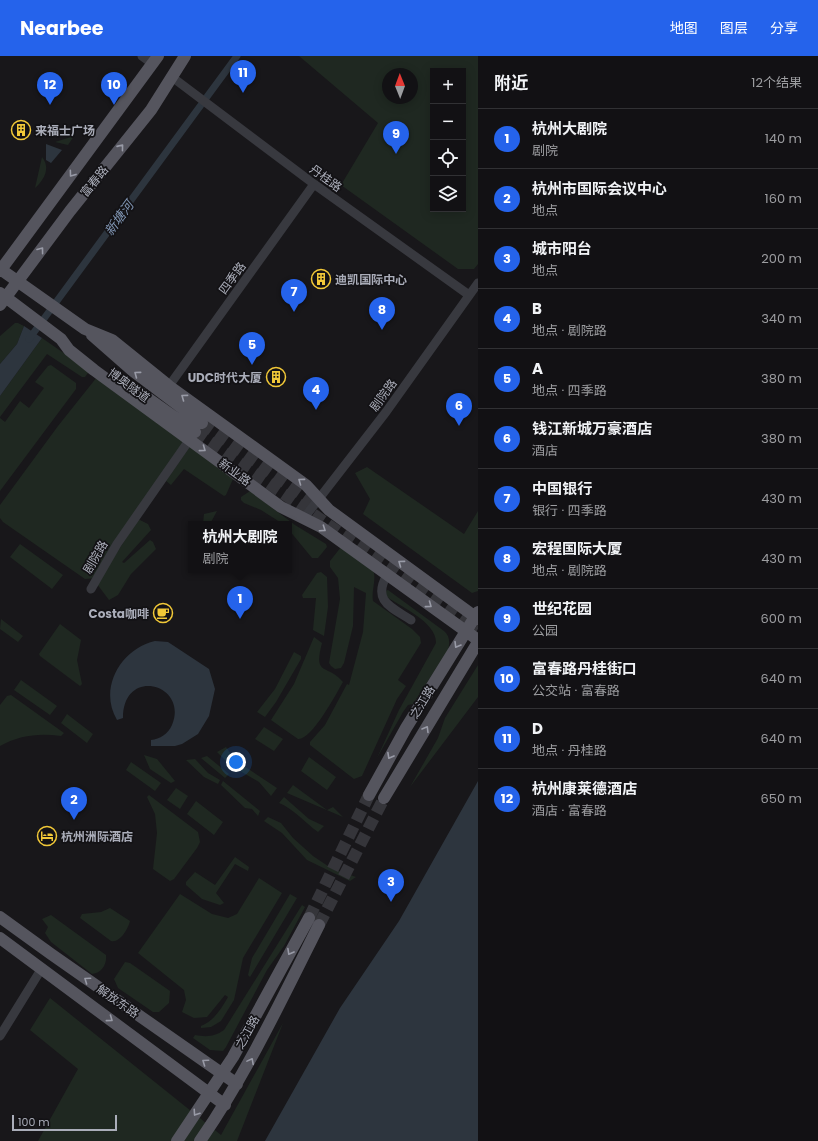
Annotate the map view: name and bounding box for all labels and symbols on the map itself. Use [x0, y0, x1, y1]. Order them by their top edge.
pin: 11 [230, 60, 256, 93]
north arrow [382, 68, 418, 104]
pin: 12 [37, 72, 63, 105]
pin: 10 [101, 72, 127, 105]
building icon: 来福士广场 [10, 119, 32, 141]
pin: 9 [383, 121, 409, 154]
place label: 来福士广场 [35, 122, 95, 139]
one-way arrow [116, 145, 123, 152]
street label: 丹桂路 [306, 161, 346, 195]
street label: 富春路 [76, 162, 112, 200]
one-way arrow [69, 170, 76, 177]
water label: 新塘河 [100, 194, 140, 239]
one-way arrow [36, 247, 44, 254]
street label: 四季路 [215, 258, 249, 298]
building icon: 迪凯国际中心 [310, 268, 332, 290]
place label: 迪凯国际中心 [335, 271, 407, 288]
pin: 7 [281, 279, 307, 312]
pin: 8 [369, 297, 395, 330]
pin: 5 [239, 332, 265, 365]
street label: 博奥隧道 [105, 364, 153, 406]
building icon: UDC时代大厦 [265, 366, 287, 388]
place label: UDC时代大厦 [188, 369, 262, 386]
one-way arrow [135, 372, 142, 379]
street label: 剧院路 [366, 375, 400, 415]
pin: 4 [303, 377, 329, 410]
pin: 6 [446, 393, 472, 426]
one-way arrow [181, 395, 188, 402]
one-way arrow [199, 445, 206, 452]
street label: 新业路 [215, 455, 255, 489]
one-way arrow [298, 479, 305, 486]
one-way arrow [319, 524, 326, 532]
street label: 剧院路 [79, 537, 111, 577]
one-way arrow [399, 560, 406, 567]
pin: 1 [227, 586, 253, 619]
one-way arrow [424, 600, 431, 607]
cafe icon: Costa咖啡 [152, 602, 174, 624]
place label: Costa咖啡 [88, 605, 149, 622]
one-way arrow [454, 641, 462, 648]
street label: 之江路 [405, 682, 439, 722]
one-way arrow [421, 726, 429, 733]
your location [226, 752, 246, 772]
one-way arrow [388, 752, 395, 759]
pin: 2 [61, 787, 87, 820]
hotel icon: 杭州洲际酒店 [36, 825, 58, 847]
place label: 杭州洲际酒店 [61, 828, 133, 845]
pin: 3 [378, 869, 404, 902]
one-way arrow [288, 948, 295, 955]
one-way arrow [84, 977, 91, 985]
street label: 解放东路 [93, 980, 143, 1022]
street label: 之江路 [231, 1012, 263, 1052]
one-way arrow [106, 1014, 113, 1021]
one-way arrow [246, 1057, 253, 1065]
one-way arrow [202, 1059, 209, 1067]
one-way arrow [194, 1108, 201, 1115]
scale bar [12, 1113, 117, 1132]

